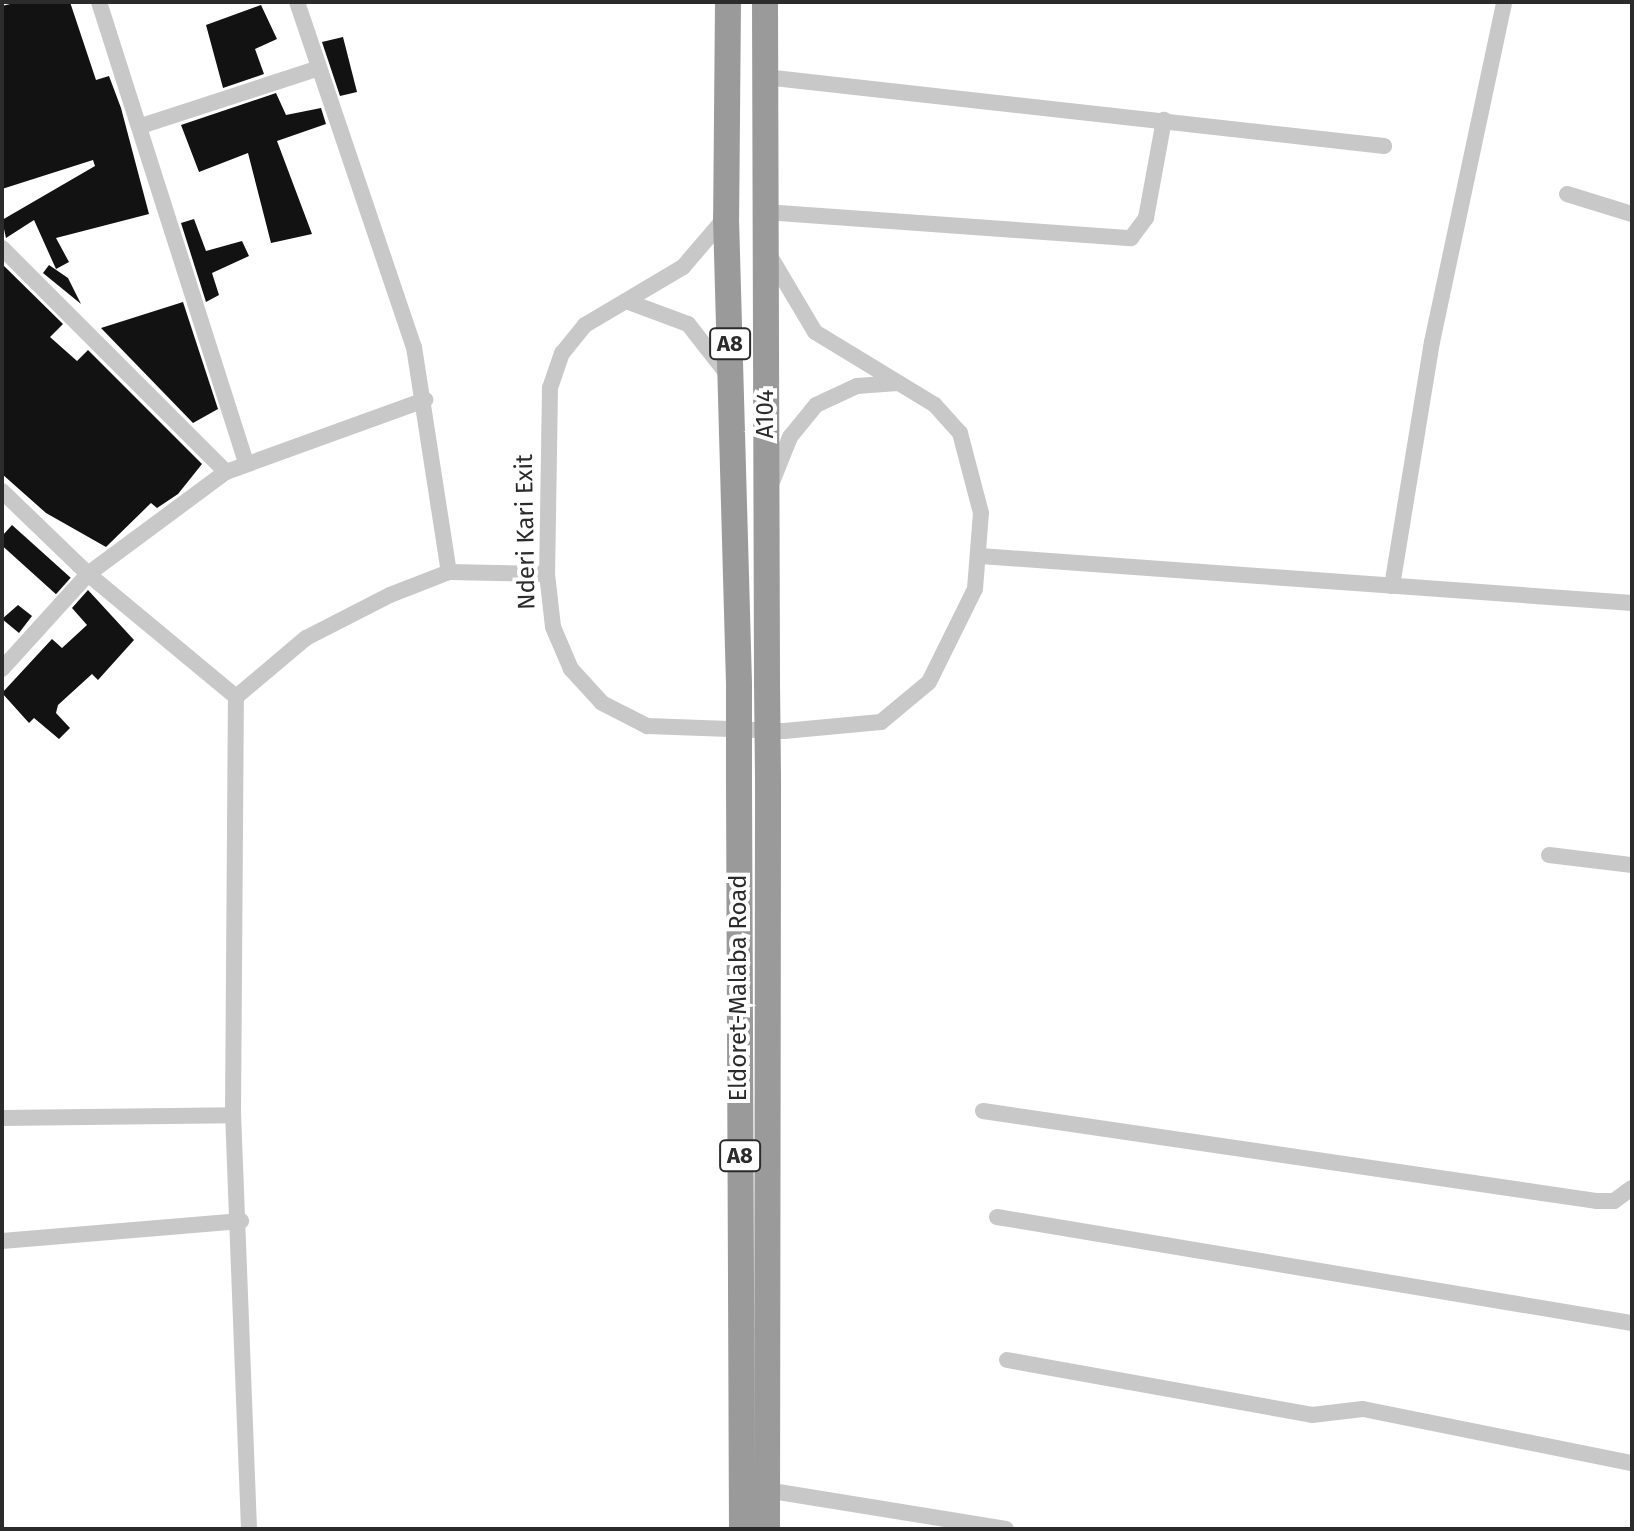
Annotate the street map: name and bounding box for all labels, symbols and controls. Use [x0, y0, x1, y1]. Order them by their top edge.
road number: A8 [708, 326, 752, 362]
street label: A104 [752, 389, 780, 439]
street label: Nderi Kari Exit [510, 454, 542, 610]
street label: Eldoret-Malaba Road [725, 874, 753, 1102]
road number: A8 [718, 1138, 762, 1174]

